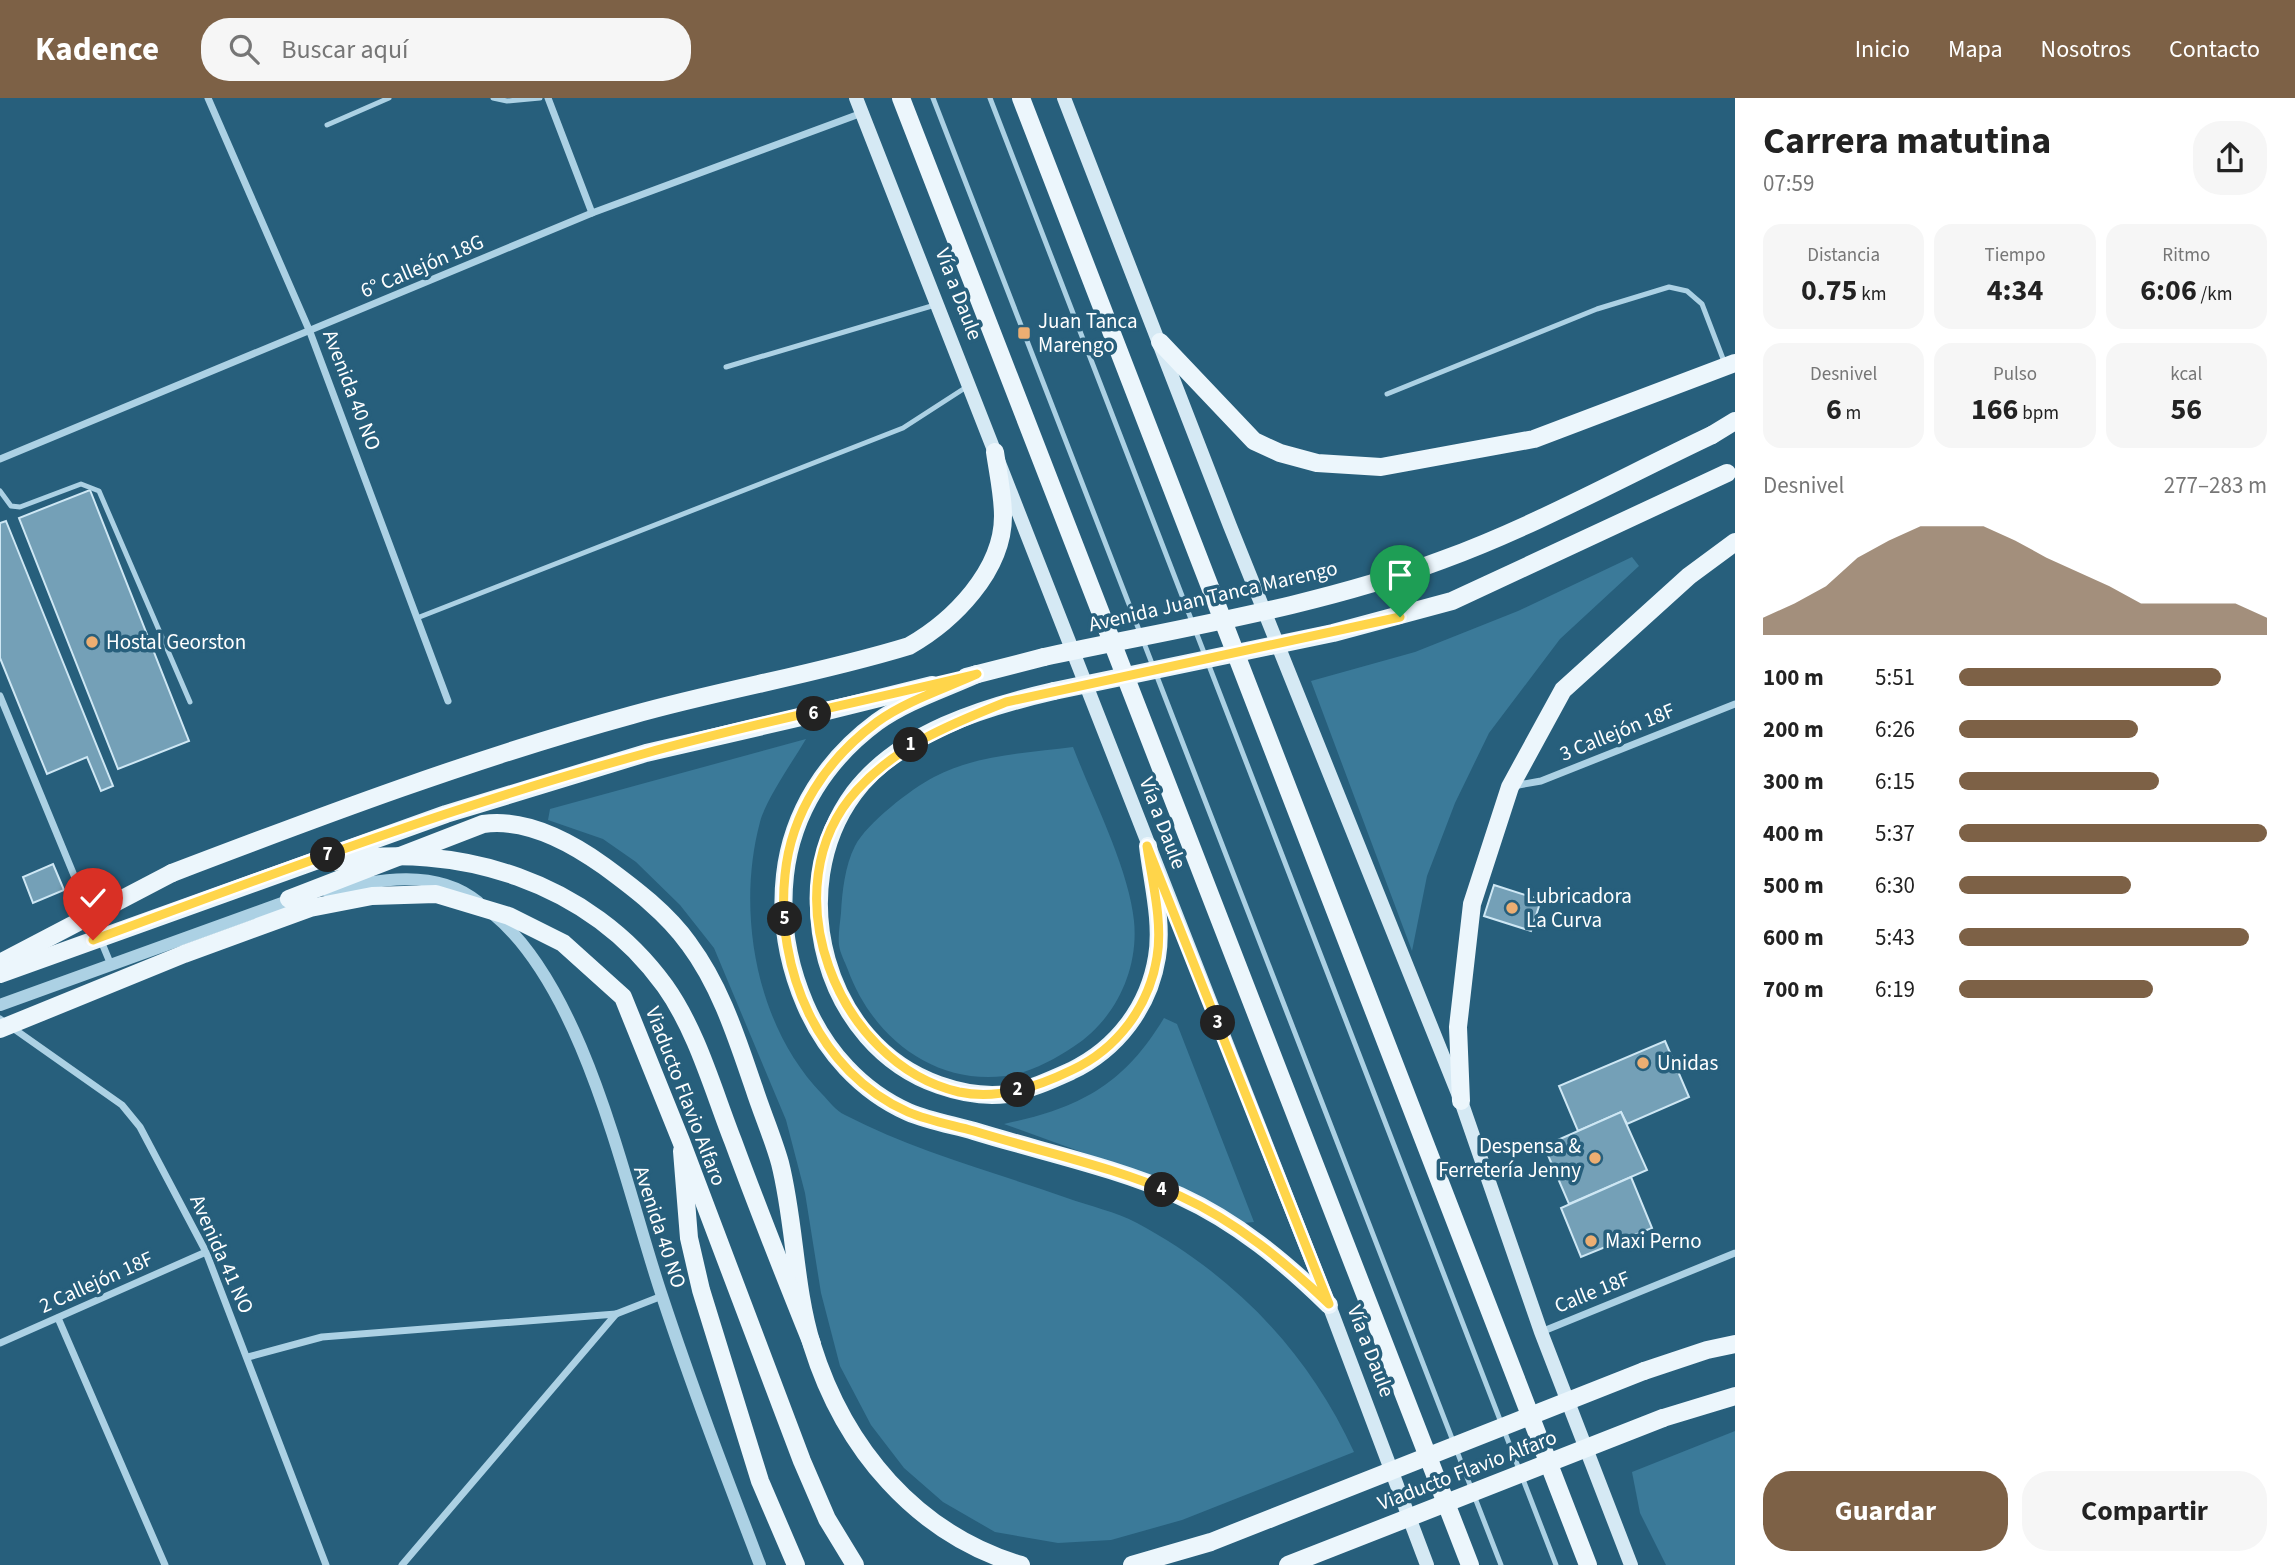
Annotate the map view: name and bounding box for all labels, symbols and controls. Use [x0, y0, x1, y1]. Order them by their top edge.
search box [201, 18, 691, 81]
text: Kadence [35, 26, 159, 73]
icon: search [225, 30, 263, 68]
text: Buscar aquí [281, 31, 409, 68]
text: Inicio [1855, 32, 1910, 67]
text: Mapa [1948, 32, 2003, 67]
text: Nosotros [2041, 32, 2131, 67]
text: Contacto [2169, 32, 2260, 67]
text: Carrera matutina [1763, 114, 2051, 168]
button: share [2193, 121, 2267, 195]
text: 07:59 [1763, 167, 1814, 200]
street label: 6° Callejón 18G [356, 227, 488, 305]
text: Distancia [1807, 242, 1880, 269]
text: Tiempo [1985, 242, 2045, 269]
text: Ritmo [2162, 242, 2210, 269]
street label: Vía a Daule [928, 244, 990, 344]
text: 0.75 [1801, 269, 1857, 312]
text: 4:34 [1987, 269, 2043, 312]
text: 6:06 [2140, 269, 2197, 312]
text: km [1857, 281, 1886, 308]
text: /km [2197, 281, 2232, 308]
place label: Juan Tanca Marengo [1038, 306, 1138, 360]
street label: Avenida 40 NO [315, 325, 389, 455]
marker: Juan Tanca Marengo [1016, 325, 1032, 341]
text: Desnivel [1810, 361, 1877, 388]
text: Pulso [1993, 361, 2037, 388]
text: kcal [2170, 361, 2202, 388]
text: 6 [1826, 388, 1842, 431]
text: 166 [1971, 388, 2018, 431]
text: 56 [2170, 388, 2202, 431]
text: m [1842, 400, 1861, 427]
text: bpm [2018, 400, 2059, 427]
text: Desnivel [1763, 469, 1844, 502]
text: 277–283 m [2164, 469, 2267, 502]
pin [1370, 545, 1430, 617]
street label: Avenida Juan Tanca Marengo [1086, 553, 1340, 639]
icon: arrive [1381, 556, 1419, 594]
place label: Hostal Georston [106, 627, 246, 657]
marker: Hostal Georston [84, 634, 100, 650]
text: 100 m [1763, 661, 1824, 694]
text: 5:51 [1875, 661, 1915, 694]
street label: 3 Callejón 18F [1555, 695, 1679, 769]
pin: 6 [796, 696, 832, 732]
text: 6 [808, 700, 819, 727]
text: 200 m [1763, 713, 1824, 746]
text: 6:26 [1875, 713, 1915, 746]
pin: 1 [894, 728, 928, 762]
text: 1 [905, 731, 916, 758]
text: 300 m [1763, 765, 1824, 798]
text: 6:15 [1875, 765, 1915, 798]
street label: Vía a Daule [1132, 773, 1194, 873]
text: 400 m [1763, 817, 1824, 850]
text: 5:37 [1875, 817, 1915, 850]
pin: 7 [310, 838, 346, 872]
text: 7 [322, 841, 333, 868]
pin [63, 868, 123, 940]
text: 500 m [1763, 869, 1824, 902]
text: 6:30 [1875, 869, 1915, 902]
icon: check [74, 879, 112, 917]
place label: Lubricadora La Curva [1526, 881, 1632, 935]
marker: Lubricadora La Curva [1504, 900, 1520, 916]
pin: 5 [768, 902, 802, 936]
text: 5 [779, 905, 790, 932]
text: 600 m [1763, 921, 1824, 954]
text: 5:43 [1875, 921, 1915, 954]
text: 700 m [1763, 973, 1824, 1006]
text: 6:19 [1875, 973, 1915, 1006]
street label: Viaducto Flavio Alfaro [638, 1002, 734, 1190]
pin: 3 [1200, 1006, 1236, 1040]
text: 3 [1212, 1009, 1223, 1036]
place label: Unidas [1657, 1048, 1718, 1078]
marker: Unidas [1635, 1055, 1651, 1071]
pin: 2 [1000, 1072, 1036, 1108]
text: 2 [1012, 1076, 1023, 1103]
place label: Despensa & Ferretería Jenny [1438, 1131, 1581, 1185]
marker: Despensa & Ferretería Jenny [1587, 1150, 1603, 1166]
street label: Avenida 40 NO [626, 1162, 694, 1292]
pin: 4 [1144, 1172, 1180, 1208]
text: 4 [1156, 1176, 1167, 1203]
street label: Avenida 41 NO [182, 1190, 262, 1318]
place label: Maxi Perno [1605, 1226, 1702, 1256]
marker: Maxi Perno [1583, 1233, 1599, 1249]
street label: 2 Callejón 18F [34, 1244, 158, 1320]
street label: Calle 18F [1550, 1263, 1634, 1321]
street label: Vía a Daule [1340, 1301, 1402, 1401]
street label: Viaducto Flavio Alfaro [1373, 1422, 1561, 1518]
button: Guardar [1763, 1471, 2008, 1551]
button: Compartir [2022, 1471, 2267, 1551]

